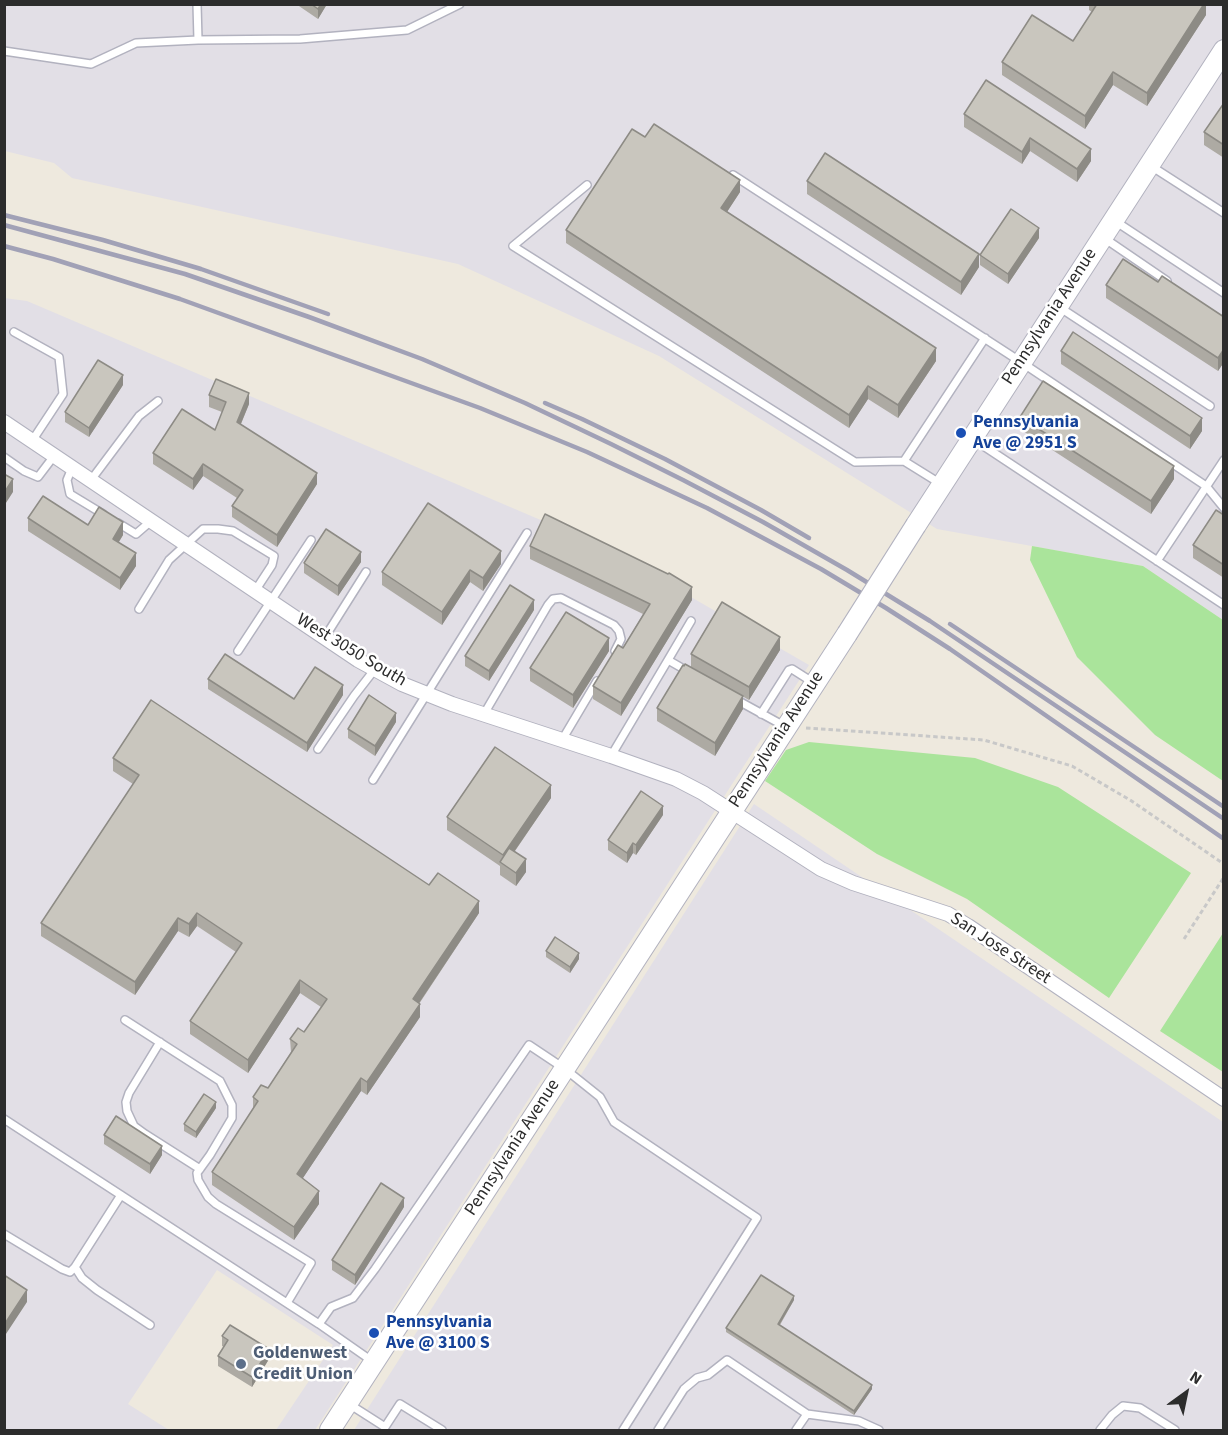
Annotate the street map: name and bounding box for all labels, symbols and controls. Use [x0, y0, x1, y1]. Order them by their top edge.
street label: Pennsylvania Avenue [998, 245, 1102, 389]
place label: Pennsylvania Ave @ 2951 S [973, 412, 1079, 454]
marker: Pennsylvania Ave @ 2951 S [954, 426, 968, 440]
street label: West 3050 South [292, 610, 410, 692]
street label: Pennsylvania Avenue [725, 668, 829, 812]
street label: San Jose Street [946, 908, 1054, 990]
street label: Pennsylvania Avenue [461, 1076, 565, 1220]
place label: Pennsylvania Ave @ 3100 S [386, 1312, 492, 1354]
marker: Pennsylvania Ave @ 3100 S [367, 1326, 381, 1340]
place label: Goldenwest Credit Union [253, 1343, 353, 1386]
marker: Goldenwest Credit Union [234, 1357, 248, 1371]
north arrow [1156, 1363, 1216, 1423]
text: N [1185, 1366, 1206, 1390]

